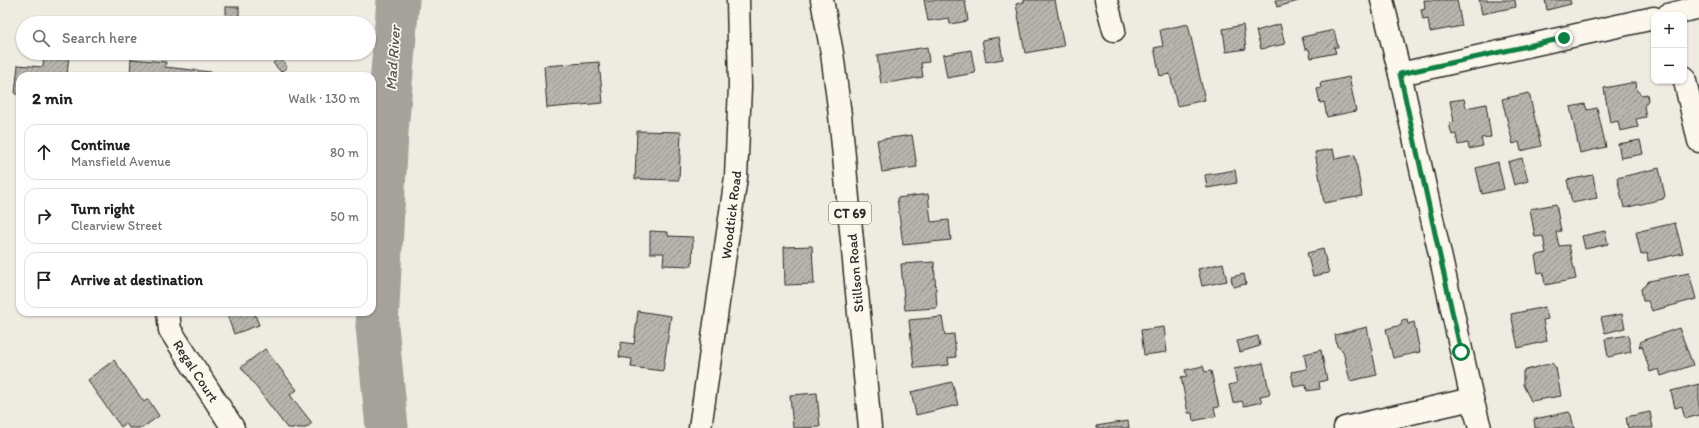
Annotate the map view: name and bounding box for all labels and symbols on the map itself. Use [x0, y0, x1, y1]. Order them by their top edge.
water label: Mad River [382, 23, 404, 91]
route end [1555, 29, 1573, 47]
street label: Woodtick Road [718, 169, 745, 260]
road number: CT 69 [829, 202, 871, 224]
street label: Stillson Road [844, 232, 867, 313]
street label: Regal Court [169, 337, 222, 406]
route start [1452, 343, 1470, 361]

